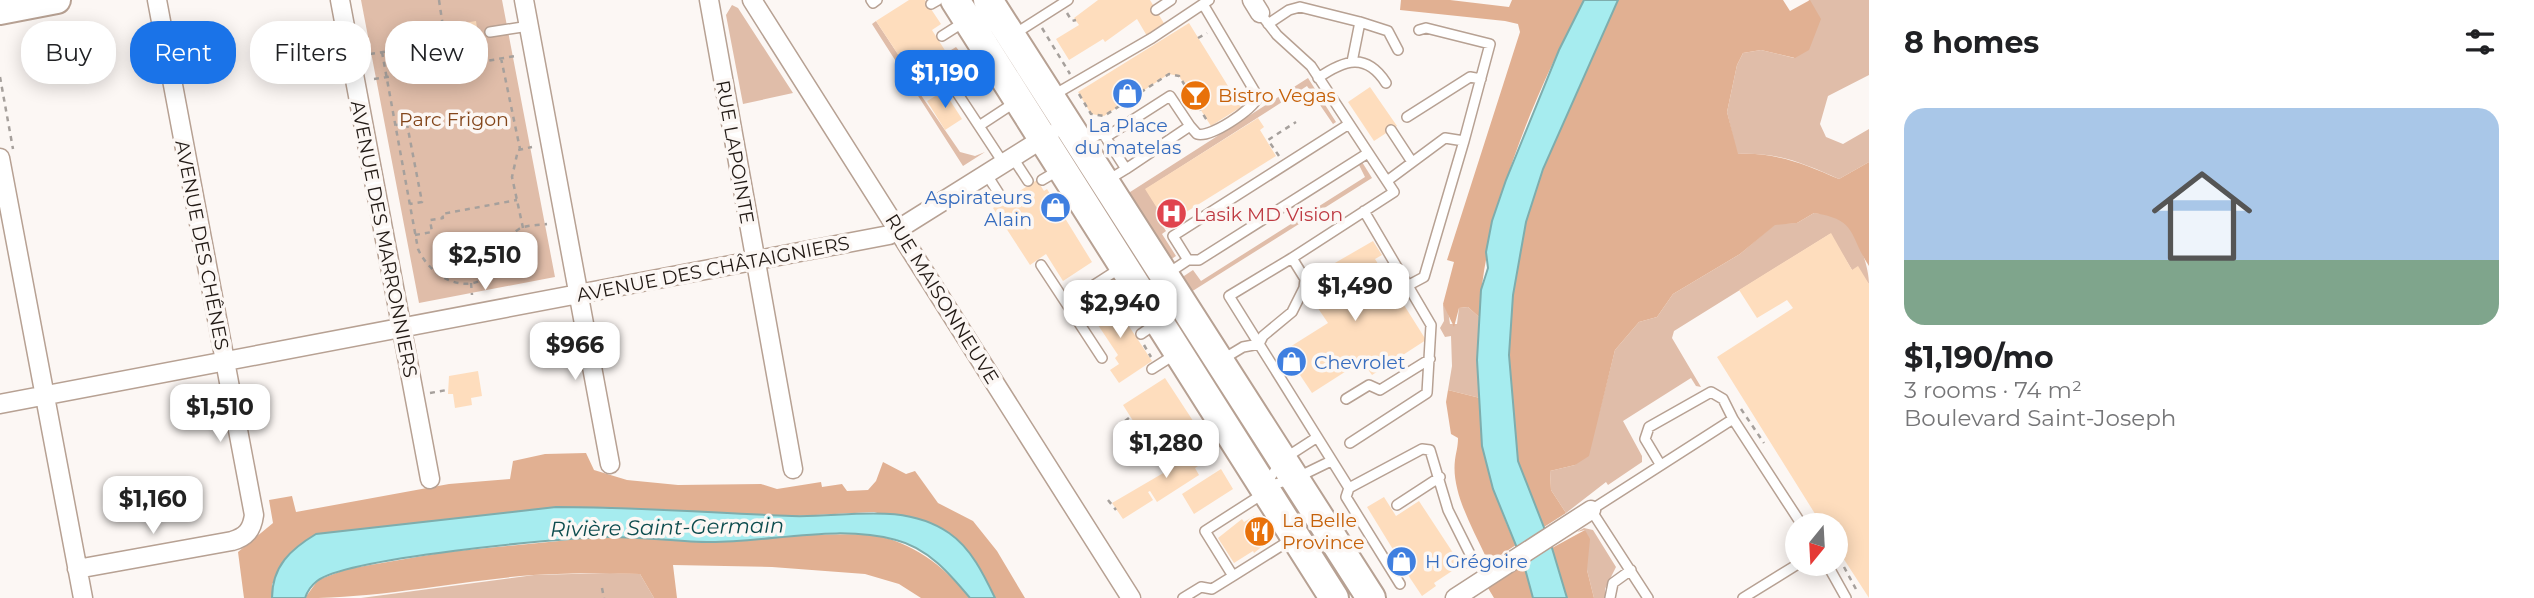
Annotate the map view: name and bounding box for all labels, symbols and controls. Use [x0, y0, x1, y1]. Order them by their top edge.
chip: Buy [21, 21, 116, 84]
chip: Rent [130, 21, 236, 84]
chip: Filters [250, 21, 371, 84]
chip: New [385, 21, 488, 84]
icon: filters [2461, 23, 2499, 61]
text: 8 homes [1904, 24, 2039, 61]
pin: $1,190 [888, 50, 1002, 110]
text: $1,190 [911, 59, 979, 87]
shop icon: La Place du matelas [1111, 77, 1145, 111]
street label: RUE LAPOINTE [711, 78, 759, 226]
bar icon: Bistro Vegas [1178, 78, 1212, 112]
place label: Bistro Vegas [1218, 84, 1336, 107]
street label: AVENUE DES MARRONNIERS [346, 98, 422, 380]
park label: Parc Frigon [399, 108, 509, 131]
place label: La Place du matelas [1075, 114, 1181, 159]
street label: AVENUE DES CHÊNES [170, 138, 234, 352]
icon: home [2139, 153, 2265, 279]
place label: Aspirateurs Alain [925, 186, 1032, 231]
shop icon: Aspirateurs Alain [1038, 191, 1072, 225]
hospital icon: Lasik MD Vision [1154, 197, 1188, 231]
place label: Lasik MD Vision [1194, 203, 1343, 226]
street label: RUE MAISONNEUVE [880, 210, 1004, 388]
street label: AVENUE DES CHÂTAIGNIERS [575, 231, 851, 307]
pin: $2,510 [428, 232, 542, 292]
text: $2,510 [449, 241, 521, 269]
pin: $1,490 [1298, 264, 1412, 323]
text: $1,490 [1317, 272, 1393, 300]
pin: $2,940 [1063, 280, 1177, 340]
text: $2,940 [1080, 289, 1160, 317]
pin: $966 [534, 322, 616, 382]
text: $966 [546, 331, 604, 359]
text: $1,190/mo [1904, 339, 2054, 376]
shop icon: Chevrolet [1274, 345, 1308, 379]
place label: Chevrolet [1314, 351, 1406, 374]
text: 3 rooms · 74 m² [1904, 376, 2082, 404]
pin: $1,510 [163, 384, 277, 444]
text: $1,510 [186, 393, 254, 421]
text: Boulevard Saint-Joseph [1904, 404, 2176, 432]
pin: $1,280 [1109, 420, 1223, 480]
text: $1,280 [1129, 429, 1203, 457]
pin: $1,160 [96, 476, 210, 536]
text: $1,160 [119, 485, 187, 513]
place label: La Belle Province [1282, 509, 1364, 554]
water label: Rivière Saint-Germain [550, 512, 784, 542]
north arrow [1785, 513, 1848, 576]
map controls [1785, 513, 1848, 576]
restaurant icon: La Belle Province [1242, 514, 1276, 548]
shop icon: H Grégoire [1385, 544, 1419, 578]
place label: H Grégoire [1425, 550, 1528, 573]

